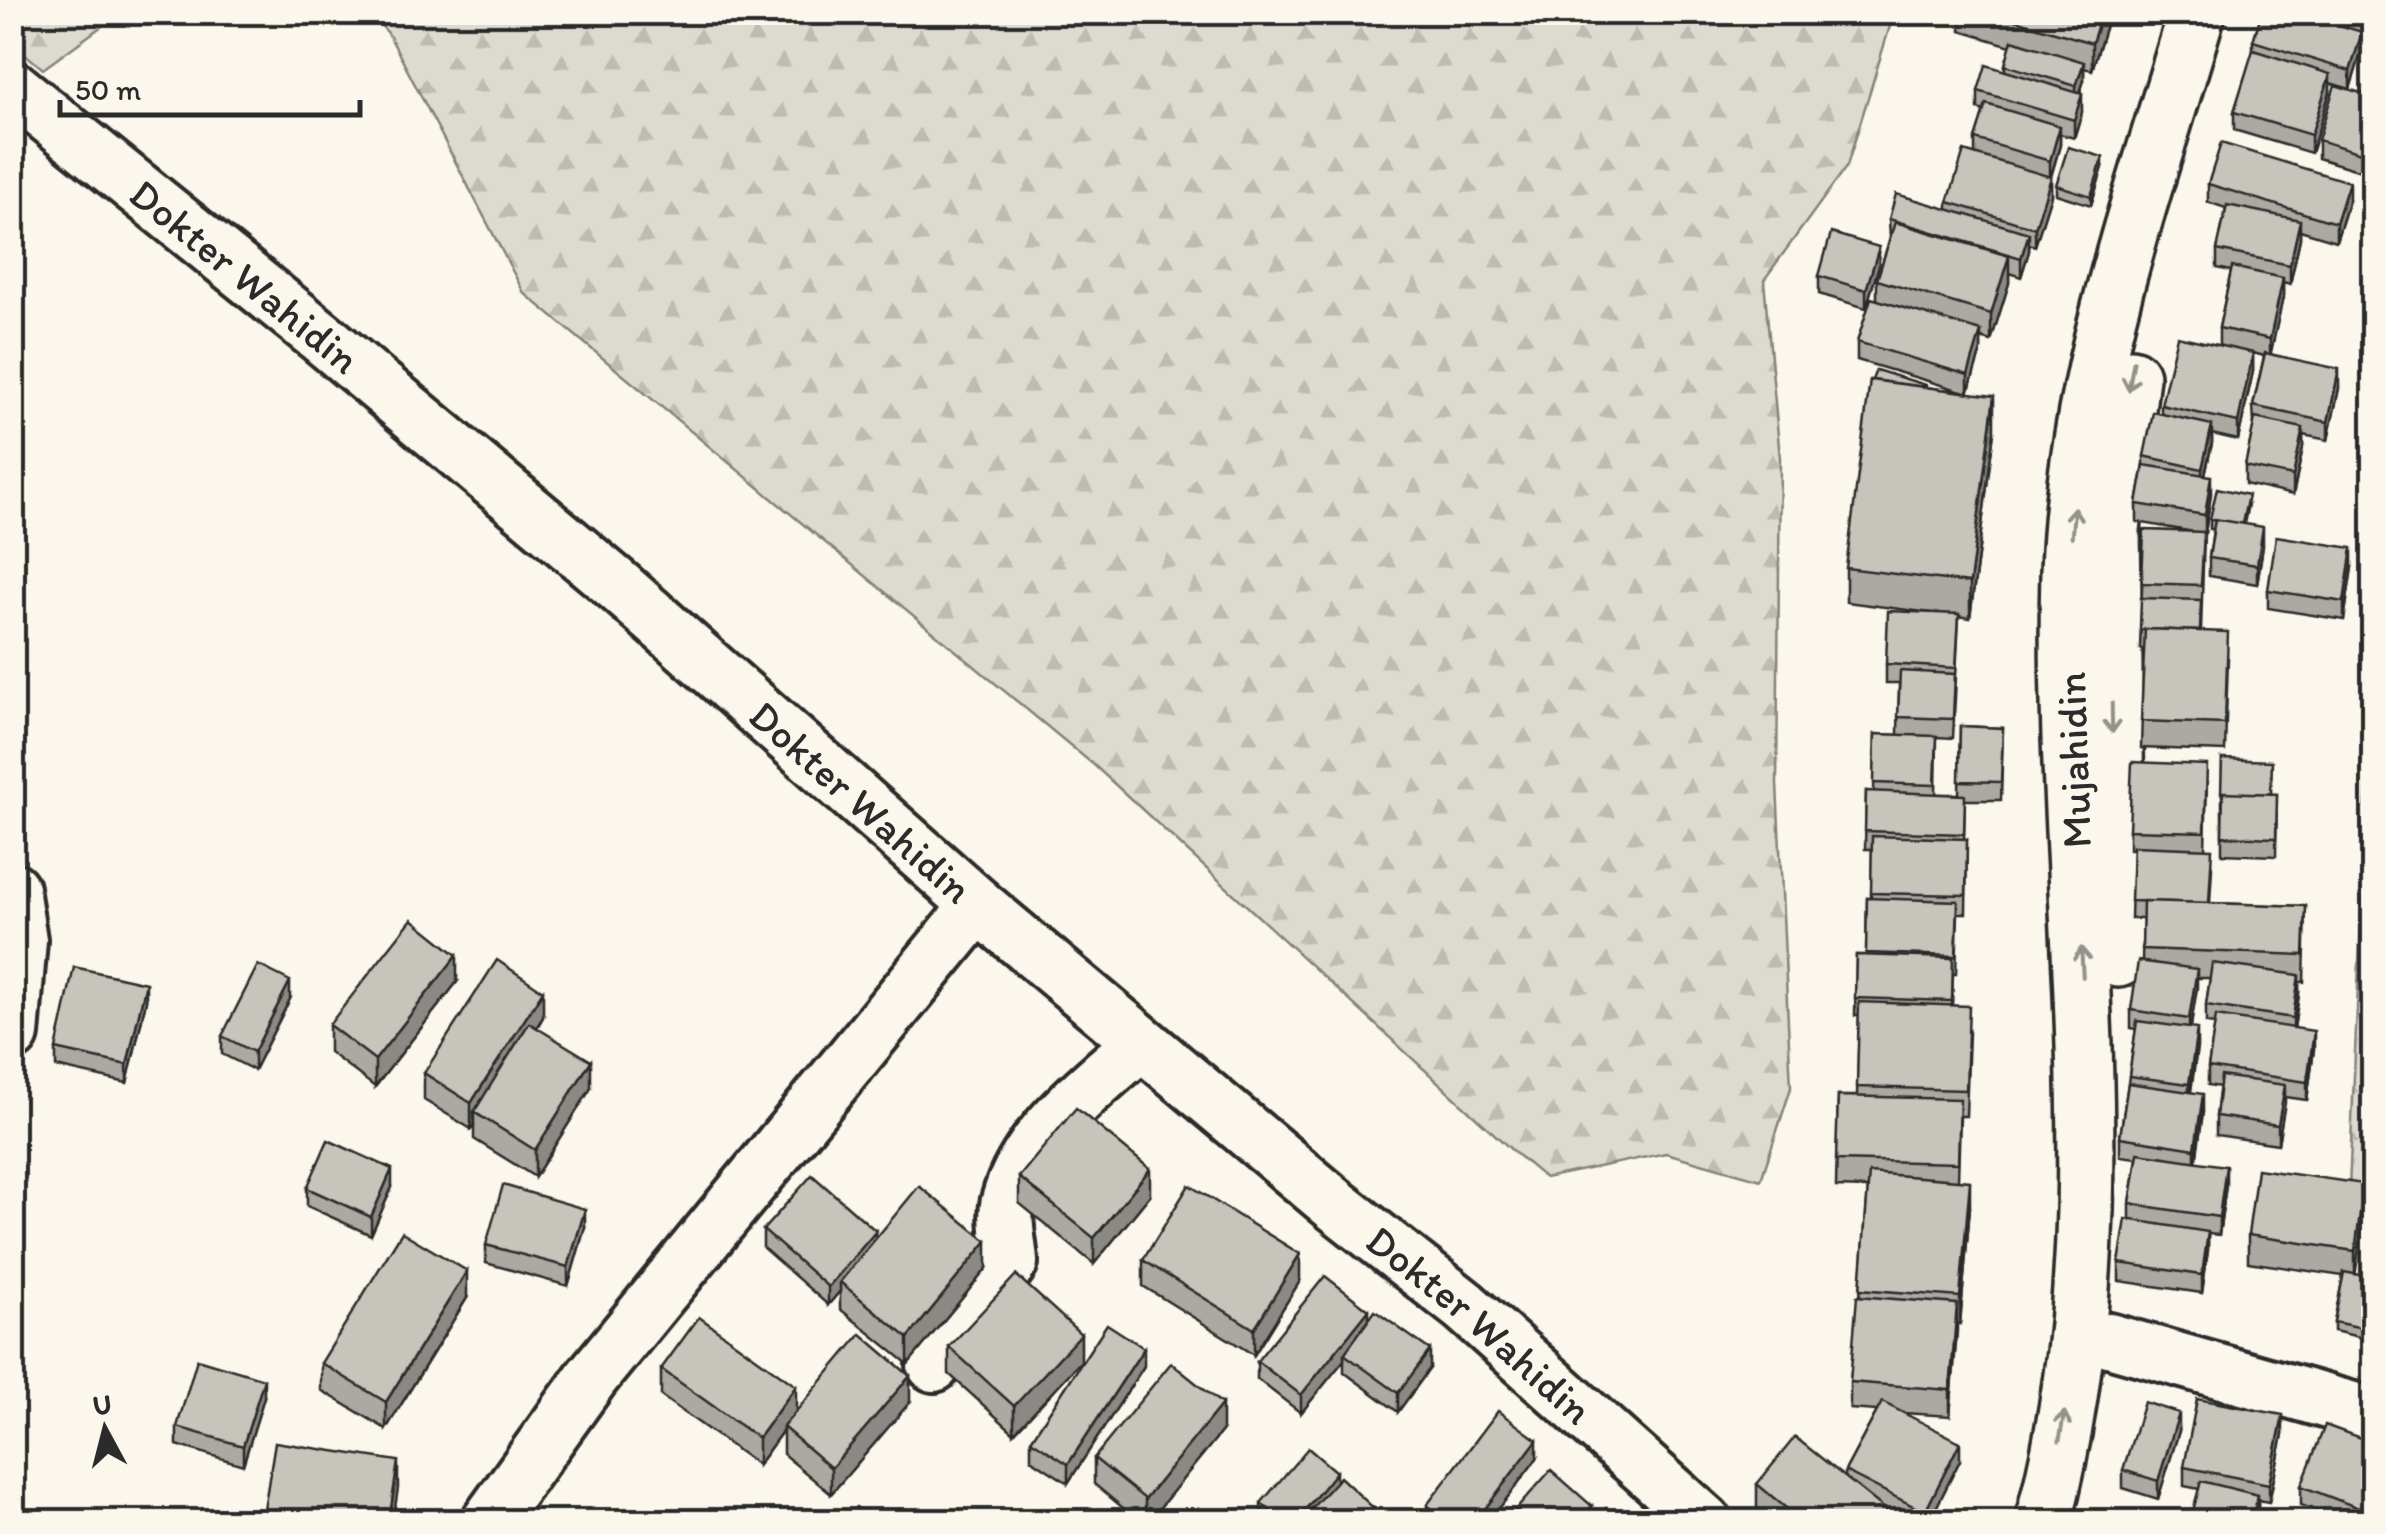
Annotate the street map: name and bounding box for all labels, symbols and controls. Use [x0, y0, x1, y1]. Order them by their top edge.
scale bar [60, 55, 360, 117]
text: 50 m [75, 71, 141, 108]
street label: Dokter Wahidin [120, 168, 370, 384]
one-way arrow [2121, 359, 2140, 392]
one-way arrow [2063, 507, 2082, 539]
street label: Mujahidin [2045, 671, 2102, 849]
street label: Dokter Wahidin [739, 690, 983, 914]
one-way arrow [2103, 702, 2122, 734]
one-way arrow [2072, 947, 2091, 979]
street label: Dokter Wahidin [1356, 1214, 1603, 1435]
north arrow [55, 1379, 155, 1479]
text: U [91, 1386, 113, 1422]
one-way arrow [2053, 1410, 2072, 1443]

